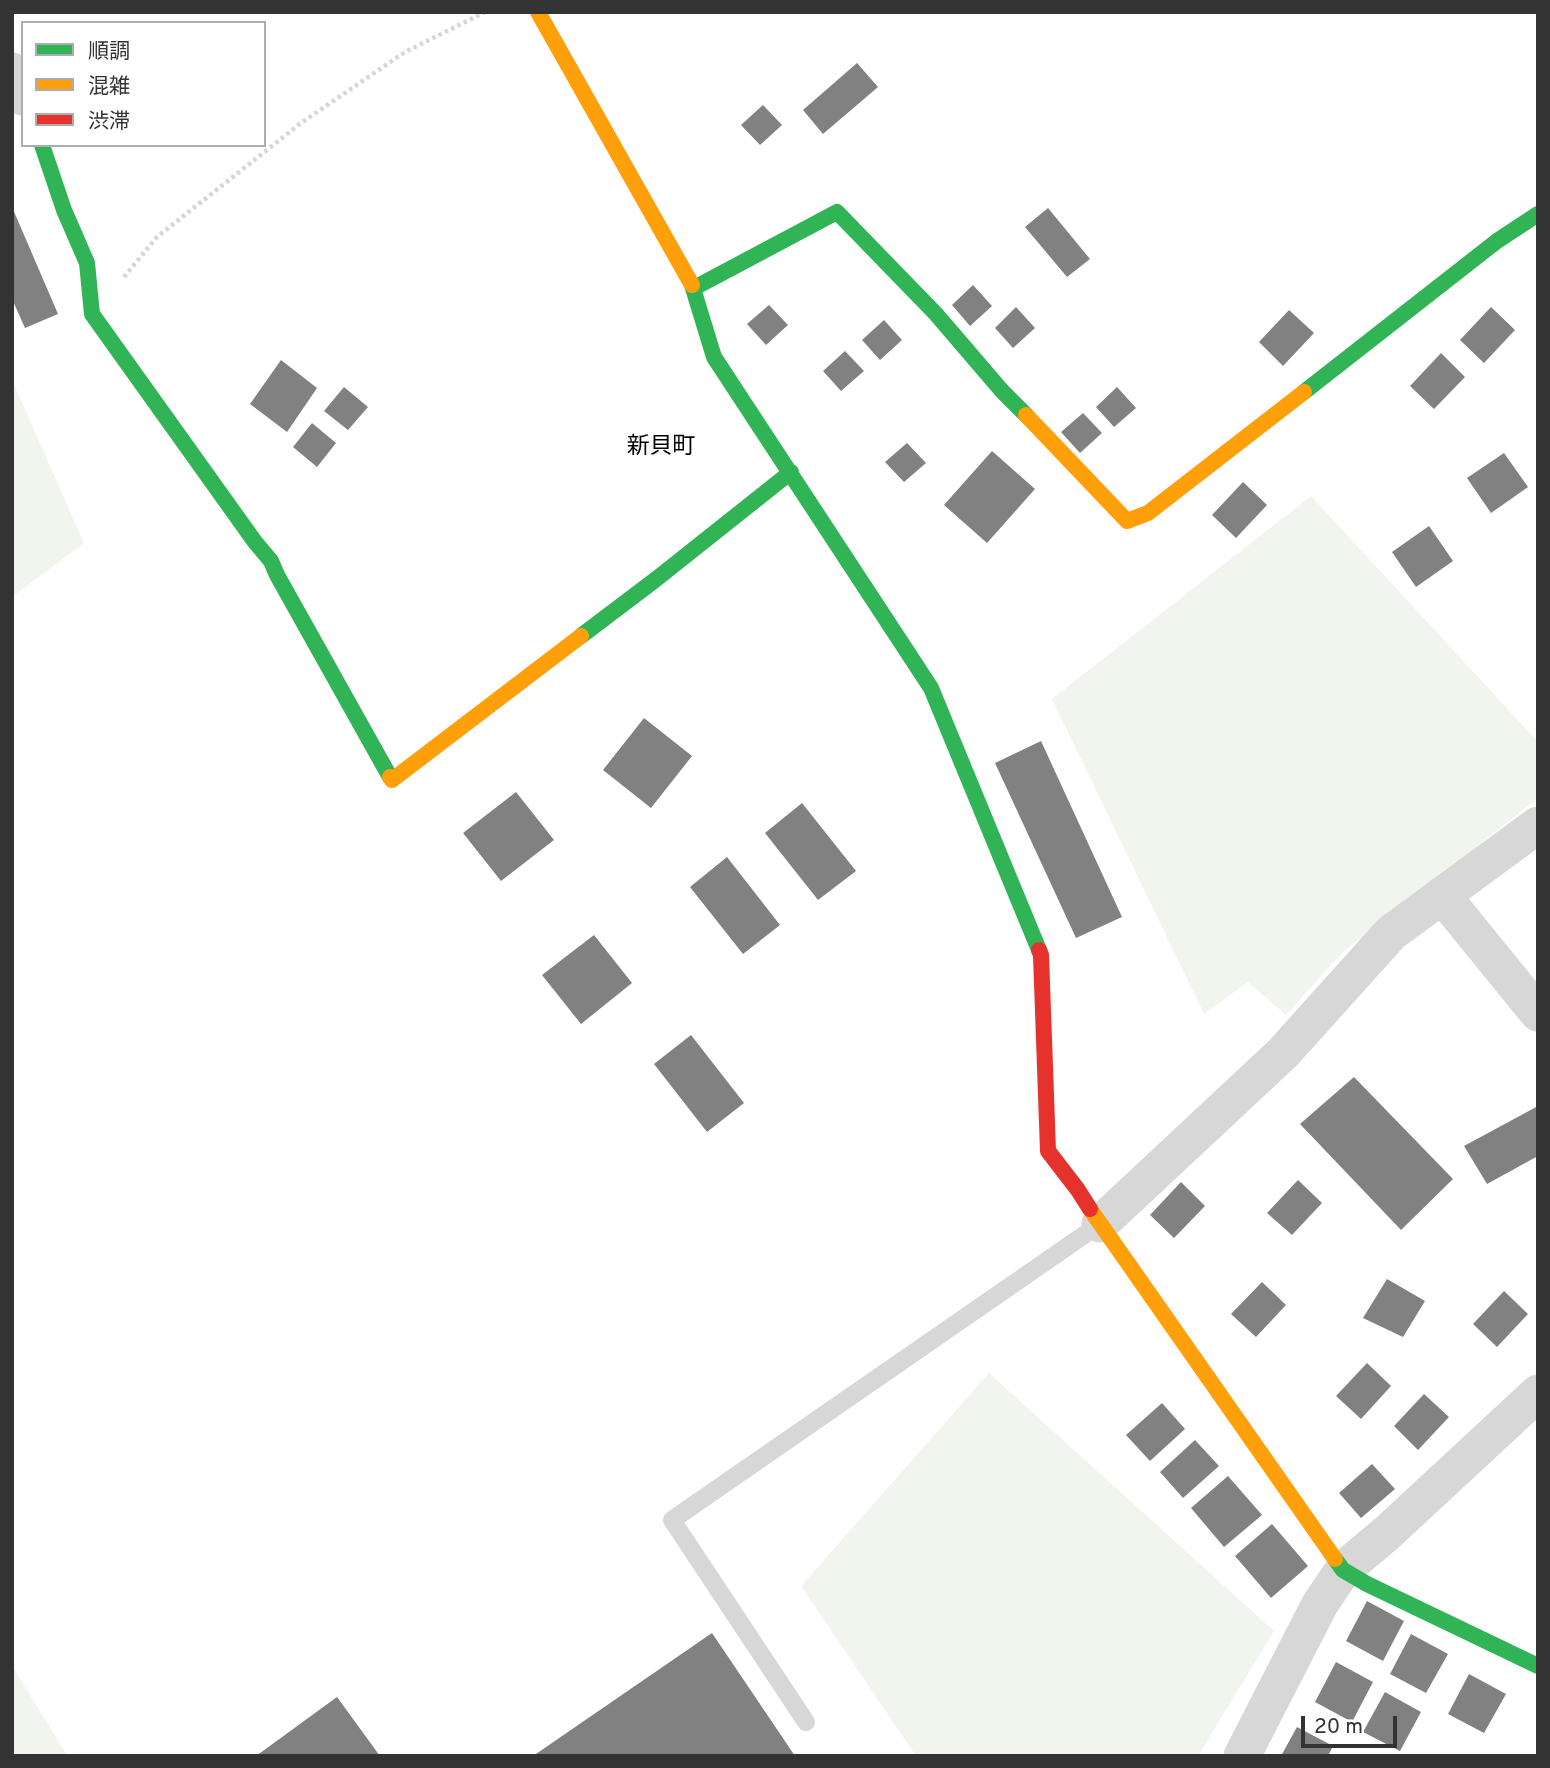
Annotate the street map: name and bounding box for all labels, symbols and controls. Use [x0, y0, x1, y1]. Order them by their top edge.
legend [21, 21, 266, 147]
text: 順調 [88, 39, 130, 66]
text: 混雑 [88, 74, 130, 101]
text: 渋滞 [88, 109, 130, 136]
district label: 新貝町 [627, 434, 695, 462]
scale bar [1305, 1702, 1401, 1746]
text: 20 m [1314, 1714, 1363, 1741]

